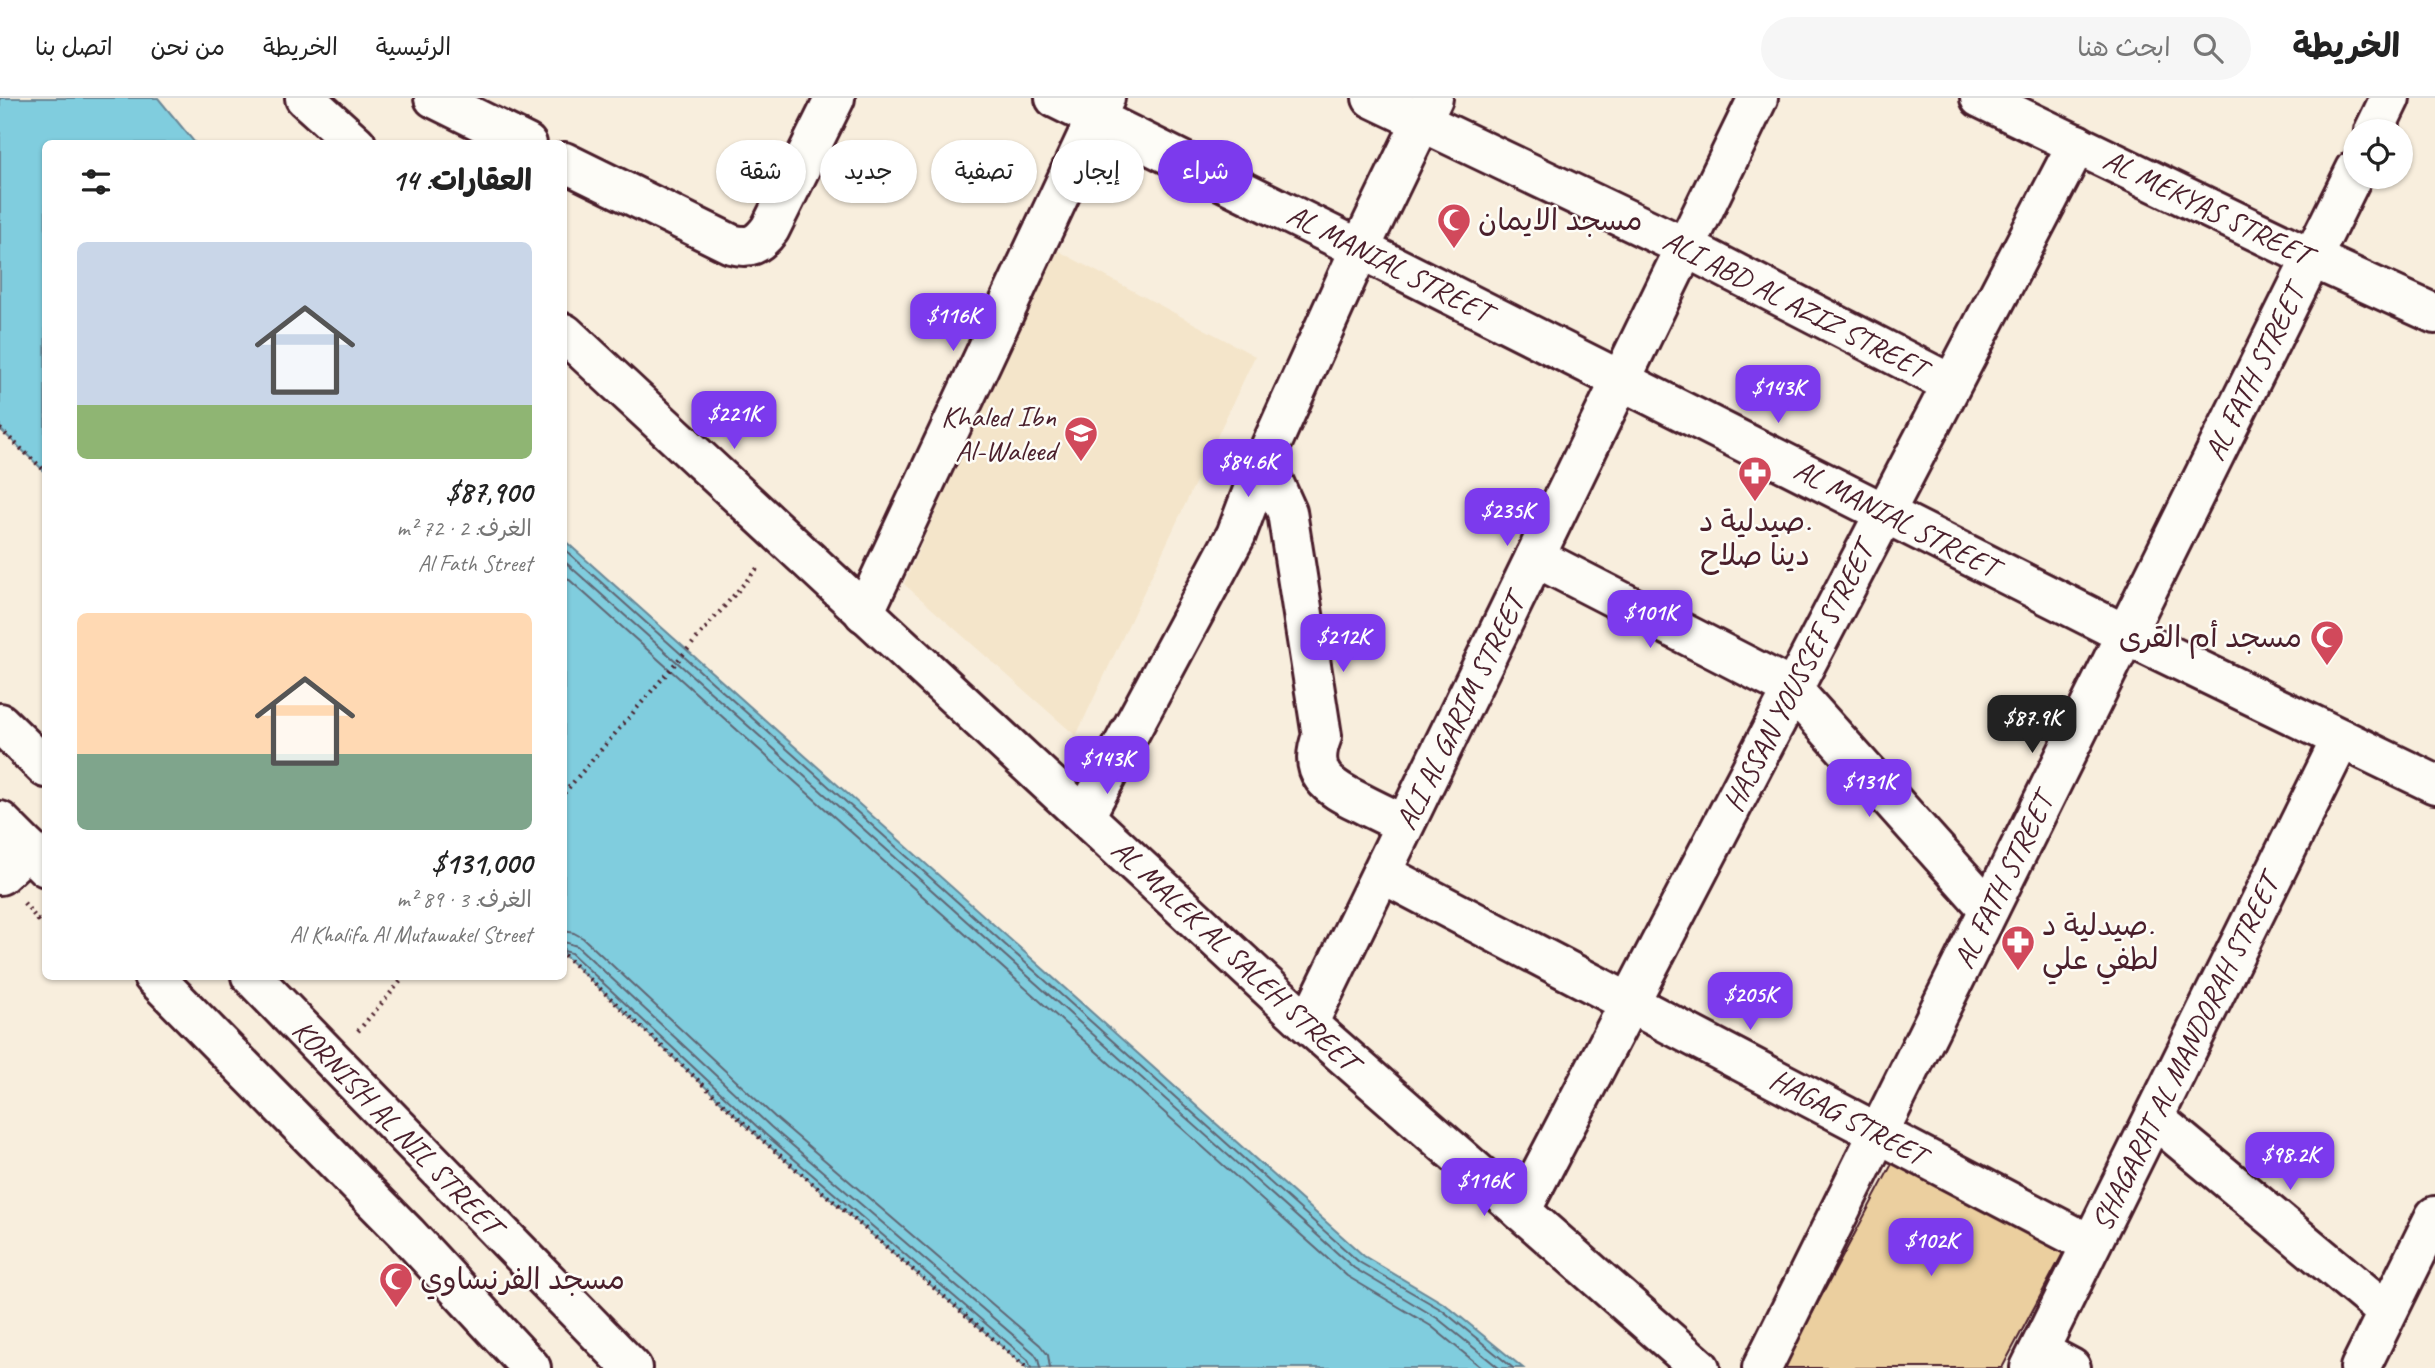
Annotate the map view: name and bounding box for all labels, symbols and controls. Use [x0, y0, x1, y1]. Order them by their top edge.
search box [1761, 17, 2251, 80]
text: الخريطة [2293, 25, 2400, 67]
icon: search [2189, 29, 2227, 67]
text: ابحث هنا [2077, 31, 2171, 64]
text: اتصل بنا [35, 32, 113, 62]
text: من نحن [151, 32, 225, 62]
text: الخريطة [263, 32, 338, 62]
text: الرئيسية [376, 32, 451, 62]
map controls [2343, 119, 2413, 189]
button: locate [2343, 119, 2413, 189]
chip: شقة [716, 140, 806, 203]
chip: جديد [820, 140, 917, 203]
chip: تصفية [931, 140, 1037, 203]
chip: إيجار [1051, 140, 1144, 203]
chip: شراء [1158, 140, 1253, 203]
street label: AL MEKYAS STREET [2097, 140, 2323, 277]
text: العقارات: 14 [391, 161, 532, 199]
icon: filters [77, 163, 115, 201]
street label: AL MANIAL STREET [1281, 195, 1504, 334]
mosque icon: مسجد الايمان [1435, 201, 1473, 250]
place label: مسجد الايمان [1478, 201, 1642, 239]
street label: ALI ABD AL AZIZ STREET [1657, 221, 1939, 390]
street label: AL FATH STREET [2195, 273, 2316, 466]
icon: home [242, 287, 368, 413]
pin: $116K [904, 294, 1002, 353]
text: $116K [926, 301, 980, 330]
pin: $143K [1729, 366, 1827, 425]
text: $143K [1751, 373, 1805, 402]
pin: $221K [685, 392, 783, 451]
place label: Khaled Ibn Al-Waleed [941, 397, 1060, 469]
text: $221K [707, 399, 761, 428]
school or university icon: Khaled Ibn Al-Waleed [1062, 414, 1100, 463]
pin: $84.6K [1191, 440, 1305, 499]
text: $84.6K [1219, 447, 1277, 476]
street label: AL MANIAL STREET [1788, 450, 2011, 589]
pharmacy icon: صيدلية د. دينا صلاح [1736, 454, 1774, 503]
text: $87,900 [446, 473, 532, 511]
pin: $235K [1458, 489, 1556, 548]
text: $235K [1481, 496, 1533, 525]
place label: صيدلية د. دينا صلاح [1699, 502, 1811, 575]
text: الغرف: 2 · 72 m² [397, 514, 532, 543]
street label: HASSAN YOUSSEF STREET [1714, 530, 1885, 818]
text: Al Fath Street [418, 549, 532, 578]
street label: ALI AL GARIM STREET [1387, 582, 1537, 836]
pin: $101K [1601, 590, 1699, 650]
text: $101K [1623, 598, 1677, 627]
pin: $212K [1294, 614, 1392, 674]
place label: مسجد أم القرى [2119, 618, 2302, 659]
mosque icon: مسجد أم القرى [2308, 618, 2346, 667]
text: $212K [1316, 622, 1370, 651]
icon: home [242, 658, 368, 784]
pin: $87.9K [1975, 696, 2089, 755]
text: $87.9K [2003, 703, 2061, 732]
pin: $143K [1058, 736, 1156, 796]
text: $143K [1080, 744, 1134, 773]
pin: $131K [1820, 760, 1918, 819]
text: $131K [1842, 767, 1896, 796]
street label: AL FATH STREET [1944, 781, 2065, 974]
street label: AL MALEK AL SALEH STREET [1104, 831, 1372, 1084]
text: $131,000 [432, 844, 532, 882]
street label: SHAGARAT AL MANDORAH STREET [2082, 863, 2291, 1237]
text: الغرف: 3 · 89 m² [397, 885, 532, 914]
place label: صيدلية د. لطفي علي [2042, 906, 2159, 985]
text: Al Khalifa Al Mutawakel Street [290, 920, 532, 949]
pharmacy icon: صيدلية د. لطفي علي [1999, 923, 2037, 972]
pin: $205K [1701, 972, 1799, 1032]
text: $205K [1724, 980, 1776, 1009]
street label: KORNISH AL NIL STREET [284, 1011, 515, 1248]
street label: HAGAG STREET [1763, 1060, 1938, 1177]
pin: $98.2K [2233, 1132, 2347, 1192]
text: $98.2K [2261, 1140, 2319, 1169]
pin: $116K [1435, 1158, 1533, 1218]
text: $116K [1457, 1166, 1511, 1195]
pin: $102K [1882, 1218, 1980, 1278]
text: $102K [1904, 1226, 1958, 1255]
mosque icon: مسجد الفرنساوي [377, 1260, 415, 1309]
place label: مسجد الفرنساوي [420, 1260, 625, 1300]

